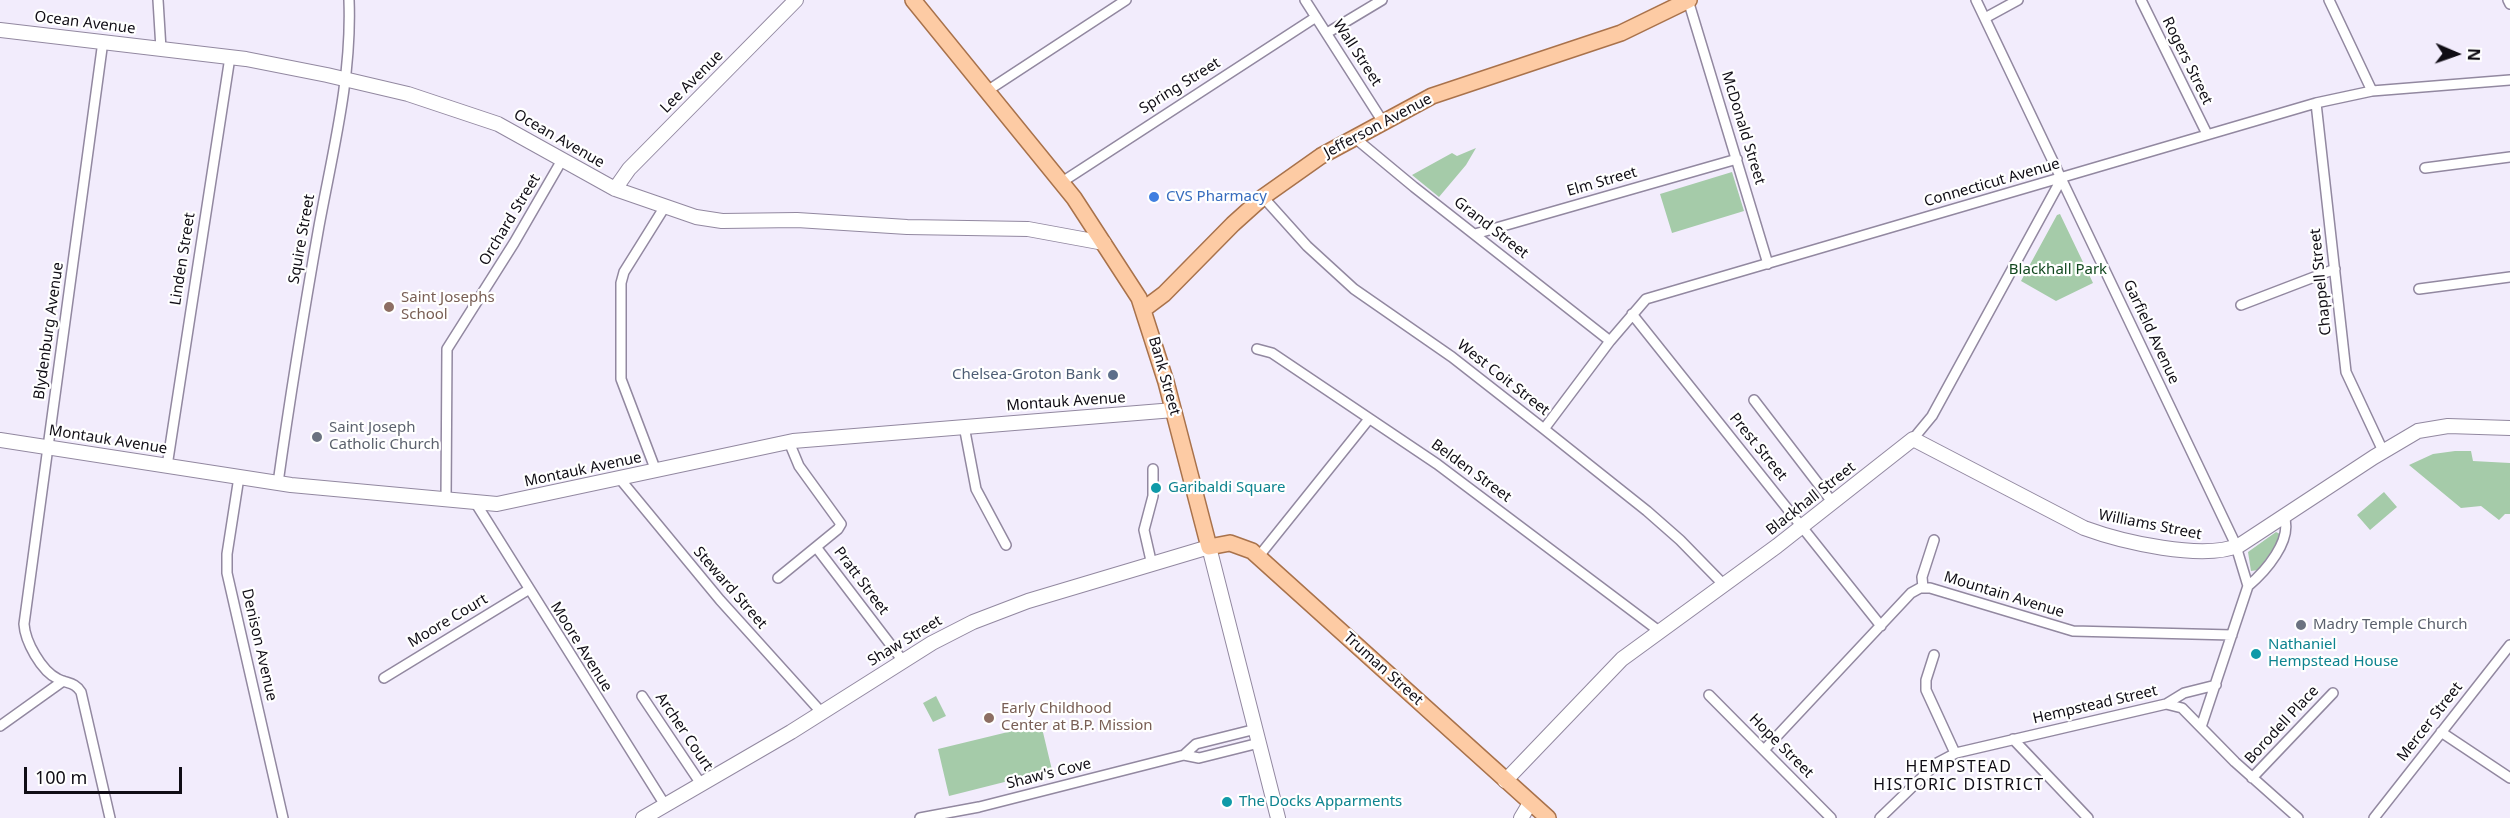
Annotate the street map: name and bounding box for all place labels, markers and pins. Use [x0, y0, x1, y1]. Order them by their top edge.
place label: CVS Pharmacy [1166, 188, 1267, 206]
marker: CVS Pharmacy [1147, 190, 1161, 204]
place label: Saint Josephs School [401, 289, 495, 324]
marker: Saint Josephs School [382, 300, 396, 314]
place label: Chelsea-Groton Bank [952, 366, 1101, 384]
marker: Chelsea-Groton Bank [1106, 368, 1120, 382]
place label: Saint Joseph Catholic Church [329, 419, 440, 454]
marker: Saint Joseph Catholic Church [310, 430, 324, 444]
place label: Garibaldi Square [1168, 479, 1285, 497]
marker: Garibaldi Square [1149, 481, 1163, 495]
place label: Madry Temple Church [2313, 616, 2468, 634]
marker: Madry Temple Church [2294, 618, 2308, 632]
place label: Nathaniel Hempstead House [2268, 636, 2399, 671]
marker: Nathaniel Hempstead House [2249, 647, 2263, 661]
place label: Early Childhood Center at B.P. Mission [1001, 700, 1153, 735]
marker: Early Childhood Center at B.P. Mission [982, 711, 996, 725]
place label: The Docks Apparments [1239, 793, 1402, 811]
marker: The Docks Apparments [1220, 795, 1234, 809]

